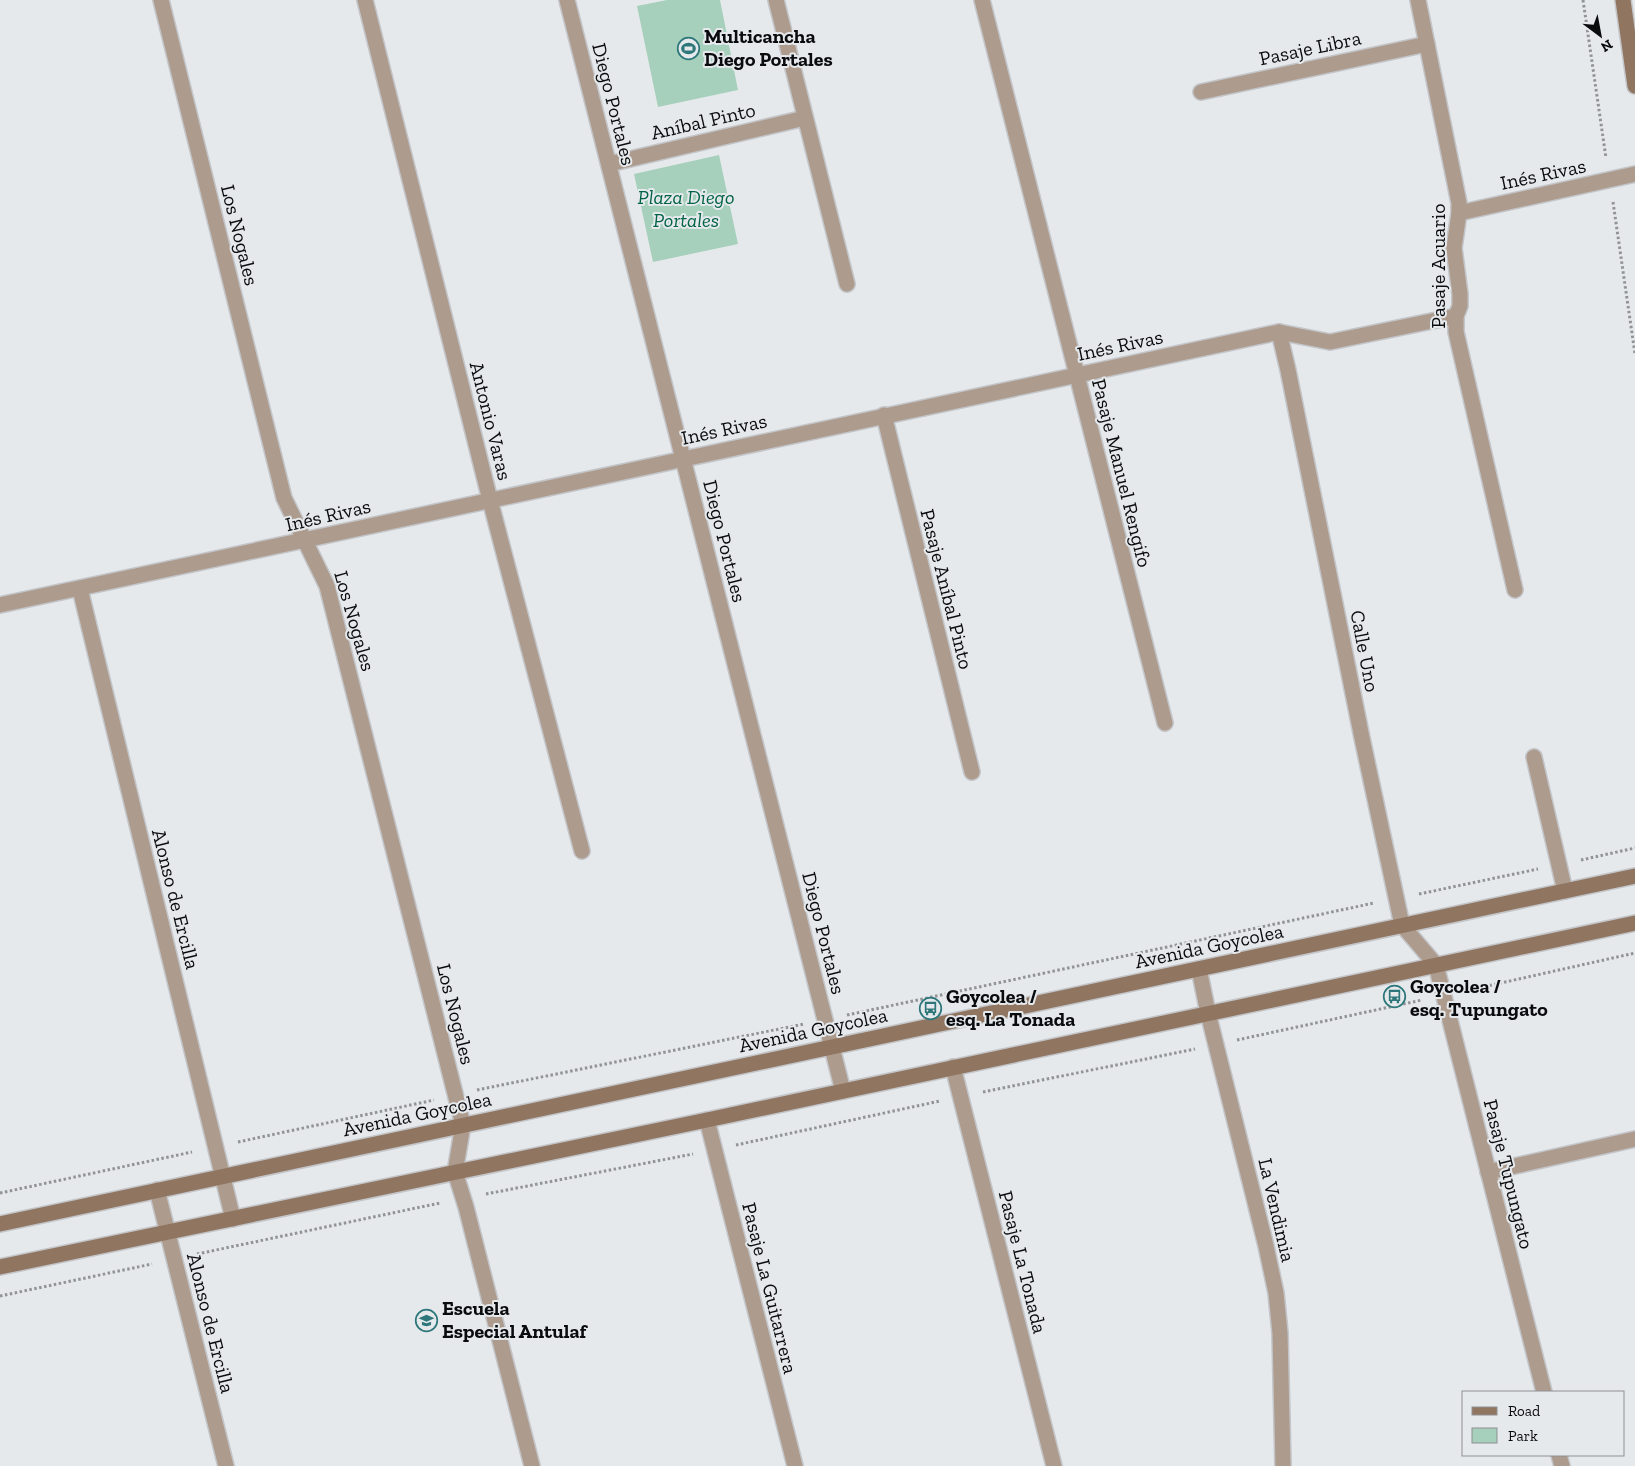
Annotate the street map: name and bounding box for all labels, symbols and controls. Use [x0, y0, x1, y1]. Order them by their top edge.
north arrow [1575, 10, 1625, 60]
place label: Multicancha Diego Portales [704, 24, 833, 71]
street label: Pasaje Libra [1257, 25, 1364, 71]
sports icon: Multicancha Diego Portales [676, 36, 700, 60]
text: N [1597, 36, 1616, 56]
street label: Diego Portales [587, 40, 641, 168]
street label: Aníbal Pinto [648, 97, 758, 145]
street label: Inés Rivas [1498, 153, 1588, 195]
street label: Los Nogales [216, 182, 264, 288]
park label: Plaza Diego Portales [638, 185, 734, 232]
street label: Pasaje Acuario [1426, 204, 1450, 328]
street label: Inés Rivas [1075, 324, 1165, 366]
street label: Antonio Varas [465, 359, 517, 483]
street label: Pasaje Manuel Rengifo [1087, 376, 1157, 570]
street label: Inés Rivas [679, 408, 769, 450]
street label: Diego Portales [698, 477, 752, 605]
street label: Inés Rivas [283, 494, 373, 536]
street label: Pasaje Aníbal Pinto [915, 506, 979, 672]
street label: Los Nogales [329, 568, 381, 674]
street label: Calle Uno [1345, 608, 1385, 694]
street label: Alonso de Ercilla [147, 826, 205, 972]
street label: Diego Portales [797, 869, 851, 997]
street label: Avenida Goycolea [1133, 918, 1286, 973]
street label: Los Nogales [432, 961, 480, 1067]
place label: Goycolea / esq. Tupungato [1410, 974, 1548, 1021]
place label: Goycolea / esq. La Tonada [946, 984, 1075, 1031]
bus stop icon: Goycolea / esq. Tupungato [1382, 985, 1406, 1009]
bus stop icon: Goycolea / esq. La Tonada [918, 996, 942, 1020]
street label: Avenida Goycolea [737, 1002, 890, 1057]
street label: Avenida Goycolea [341, 1086, 494, 1141]
street label: Pasaje Tupungato [1479, 1097, 1539, 1251]
street label: La Vendimia [1253, 1156, 1301, 1265]
street label: Pasaje La Tonada [994, 1188, 1052, 1336]
street label: Pasaje La Guitarrera [737, 1200, 803, 1376]
street label: Alonso de Ercilla [182, 1250, 240, 1396]
place label: Escuela Especial Antulaf [442, 1296, 589, 1343]
school or university icon: Escuela Especial Antulaf [414, 1308, 438, 1332]
legend [1462, 1391, 1625, 1456]
text: Road [1508, 1402, 1541, 1420]
text: Park [1508, 1427, 1538, 1445]

